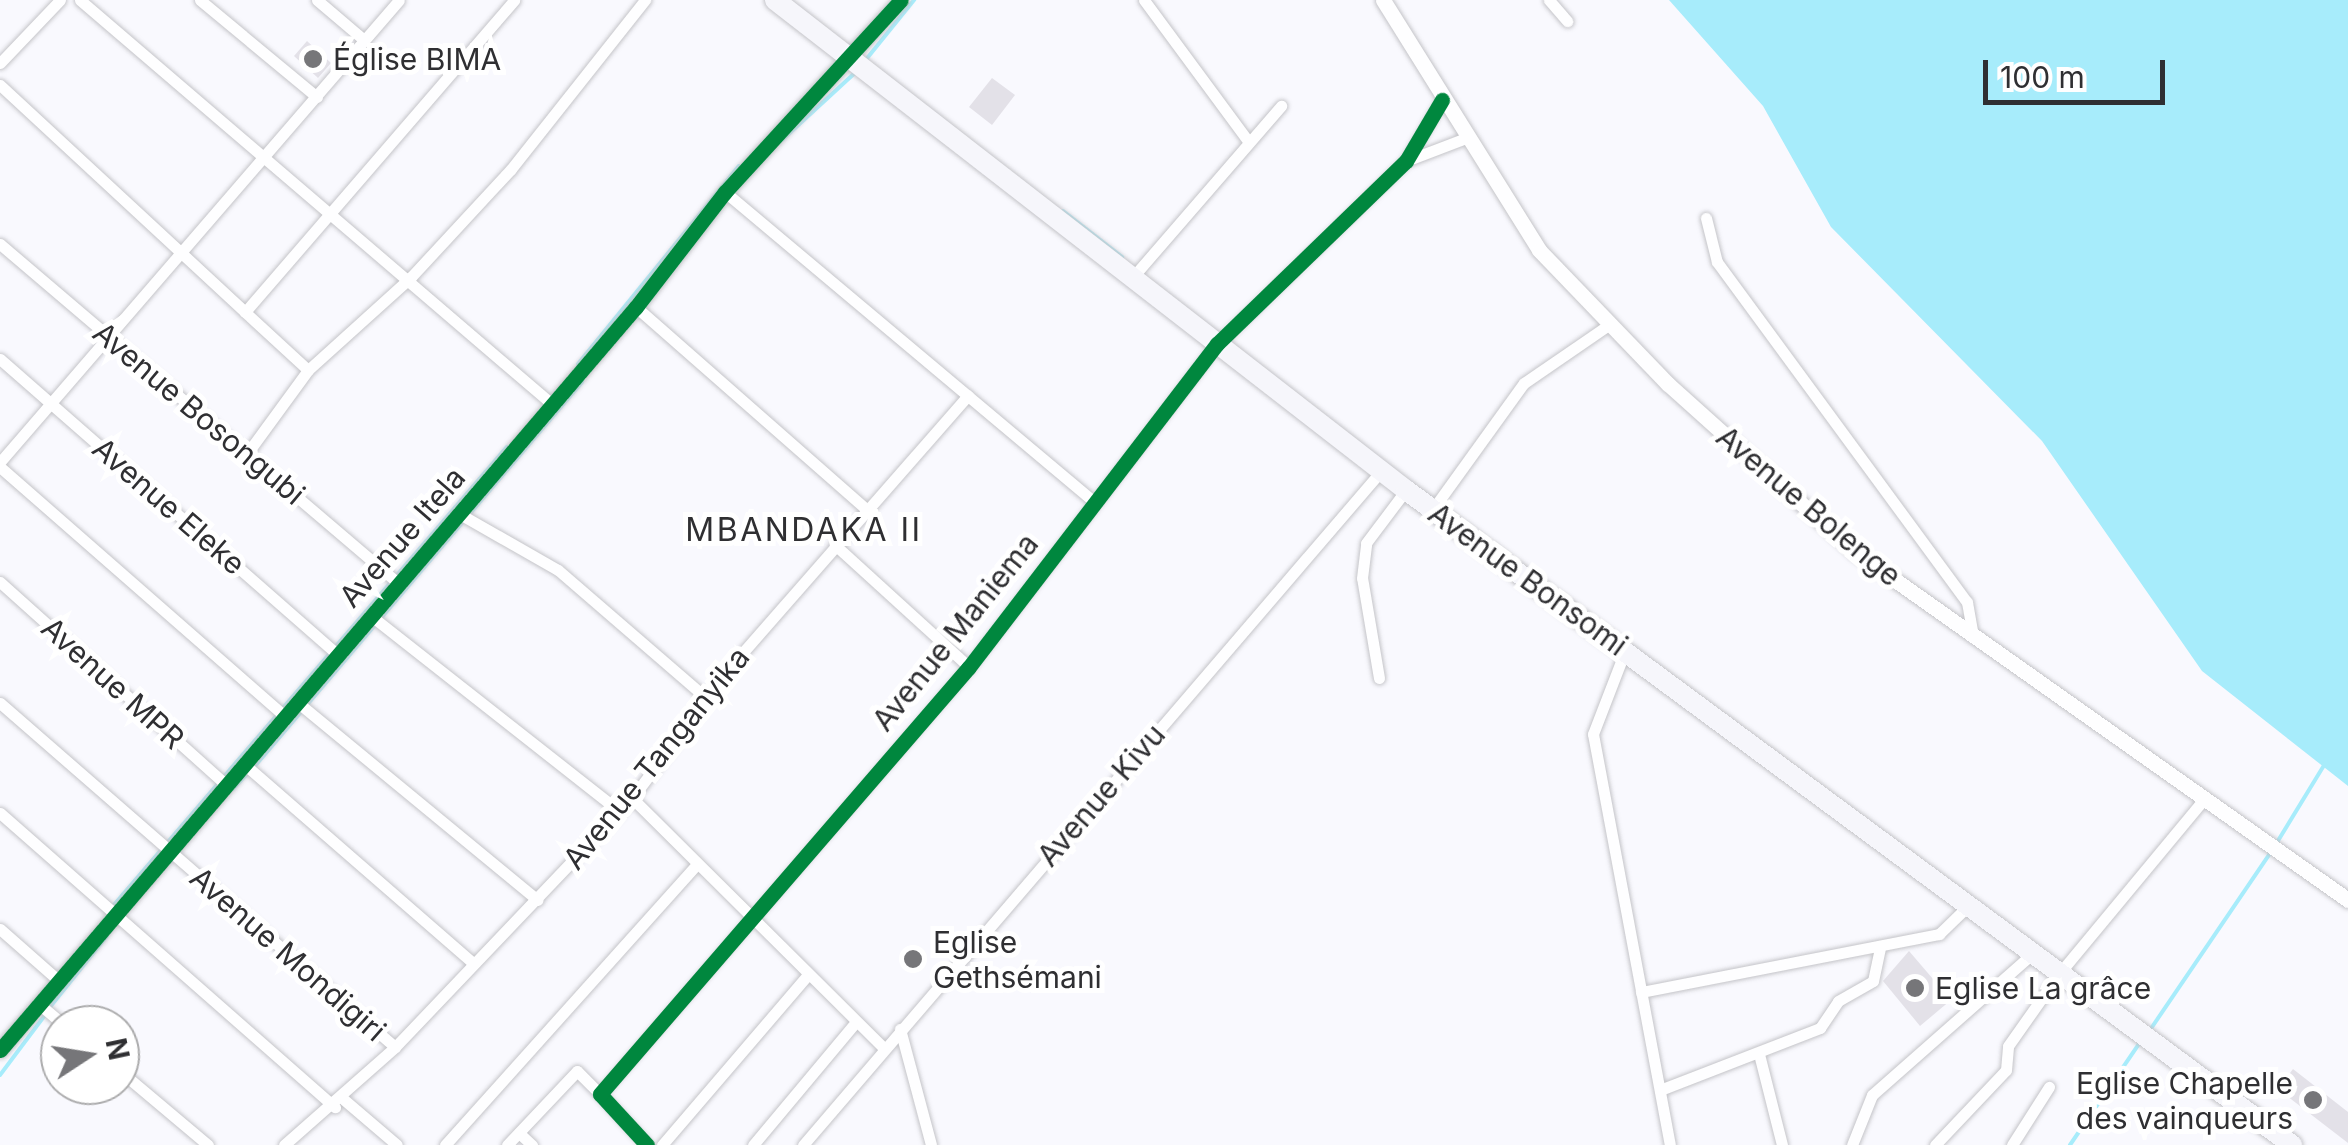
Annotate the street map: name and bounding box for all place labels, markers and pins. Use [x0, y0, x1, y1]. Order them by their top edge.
place label: Église BIMA [333, 41, 501, 77]
marker: Église BIMA [302, 48, 324, 70]
place label: Eglise Gethsémani [933, 924, 1102, 994]
marker: Eglise Gethsémani [902, 948, 924, 970]
place label: Eglise La grâce [1935, 970, 2151, 1006]
marker: Eglise La grâce [1904, 977, 1926, 999]
place label: Eglise Chapelle des vainqueurs [2076, 1065, 2293, 1136]
marker: Eglise Chapelle des vainqueurs [2302, 1089, 2324, 1111]

